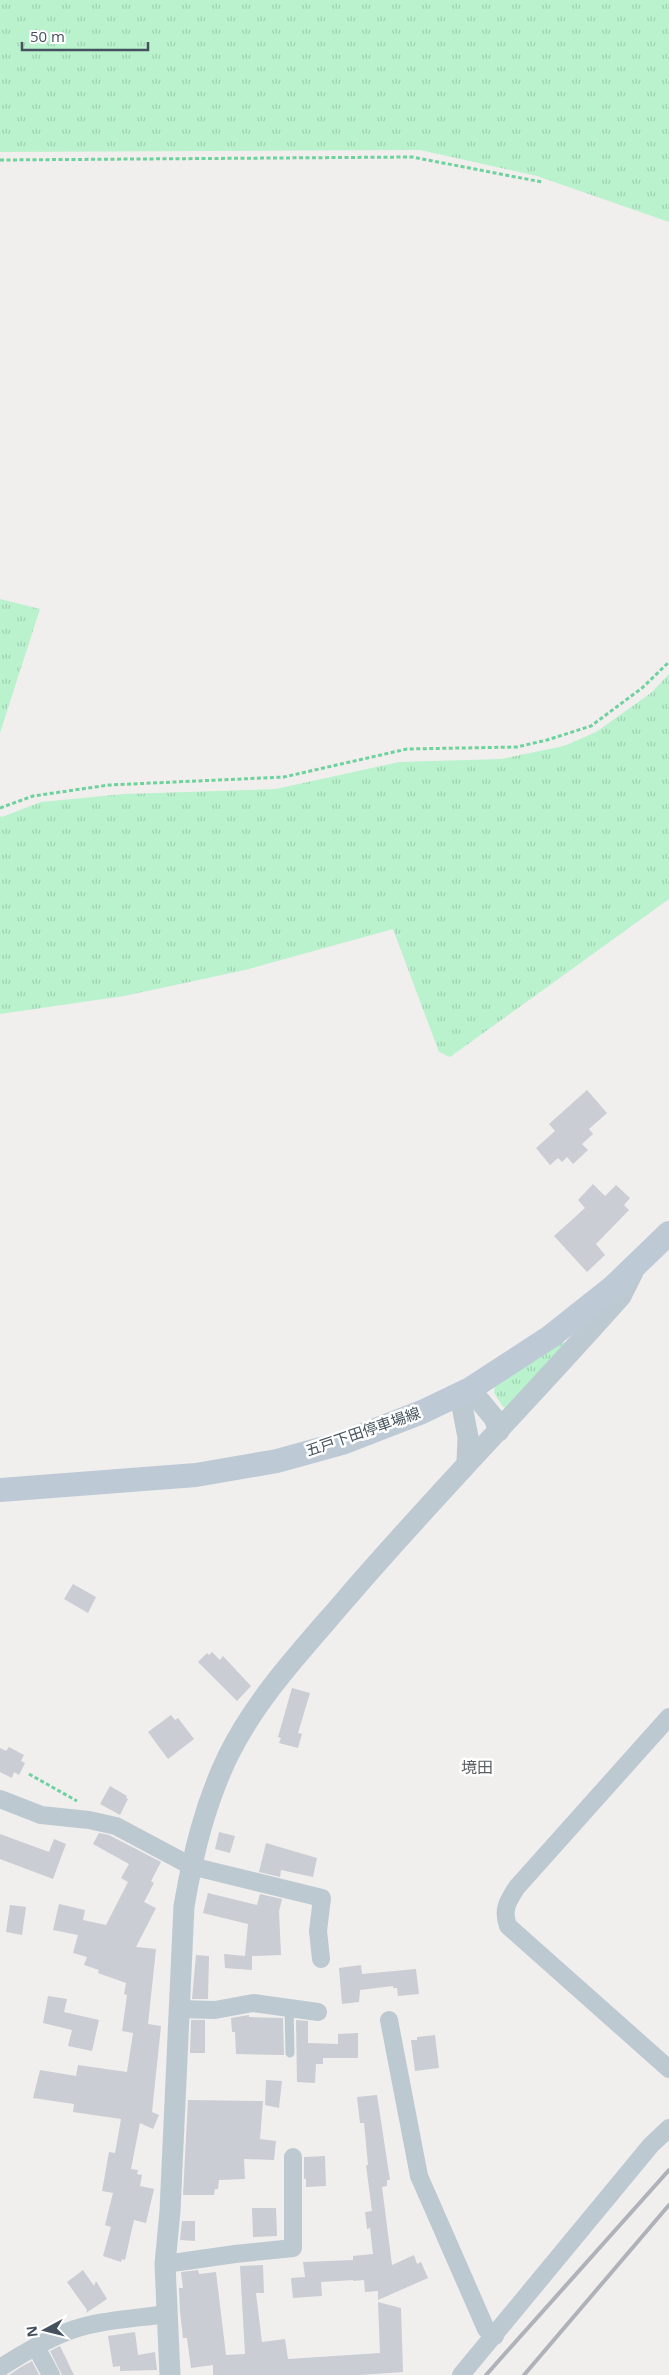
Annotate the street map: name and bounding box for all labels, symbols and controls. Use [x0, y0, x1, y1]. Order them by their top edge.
scale bar [22, 20, 149, 52]
text: 50 m [30, 26, 65, 46]
street label: 五戸下田停車場線 [303, 1402, 423, 1460]
district label: 境田 [461, 1756, 493, 1778]
north arrow [20, 2305, 70, 2355]
text: N [21, 2325, 42, 2338]

